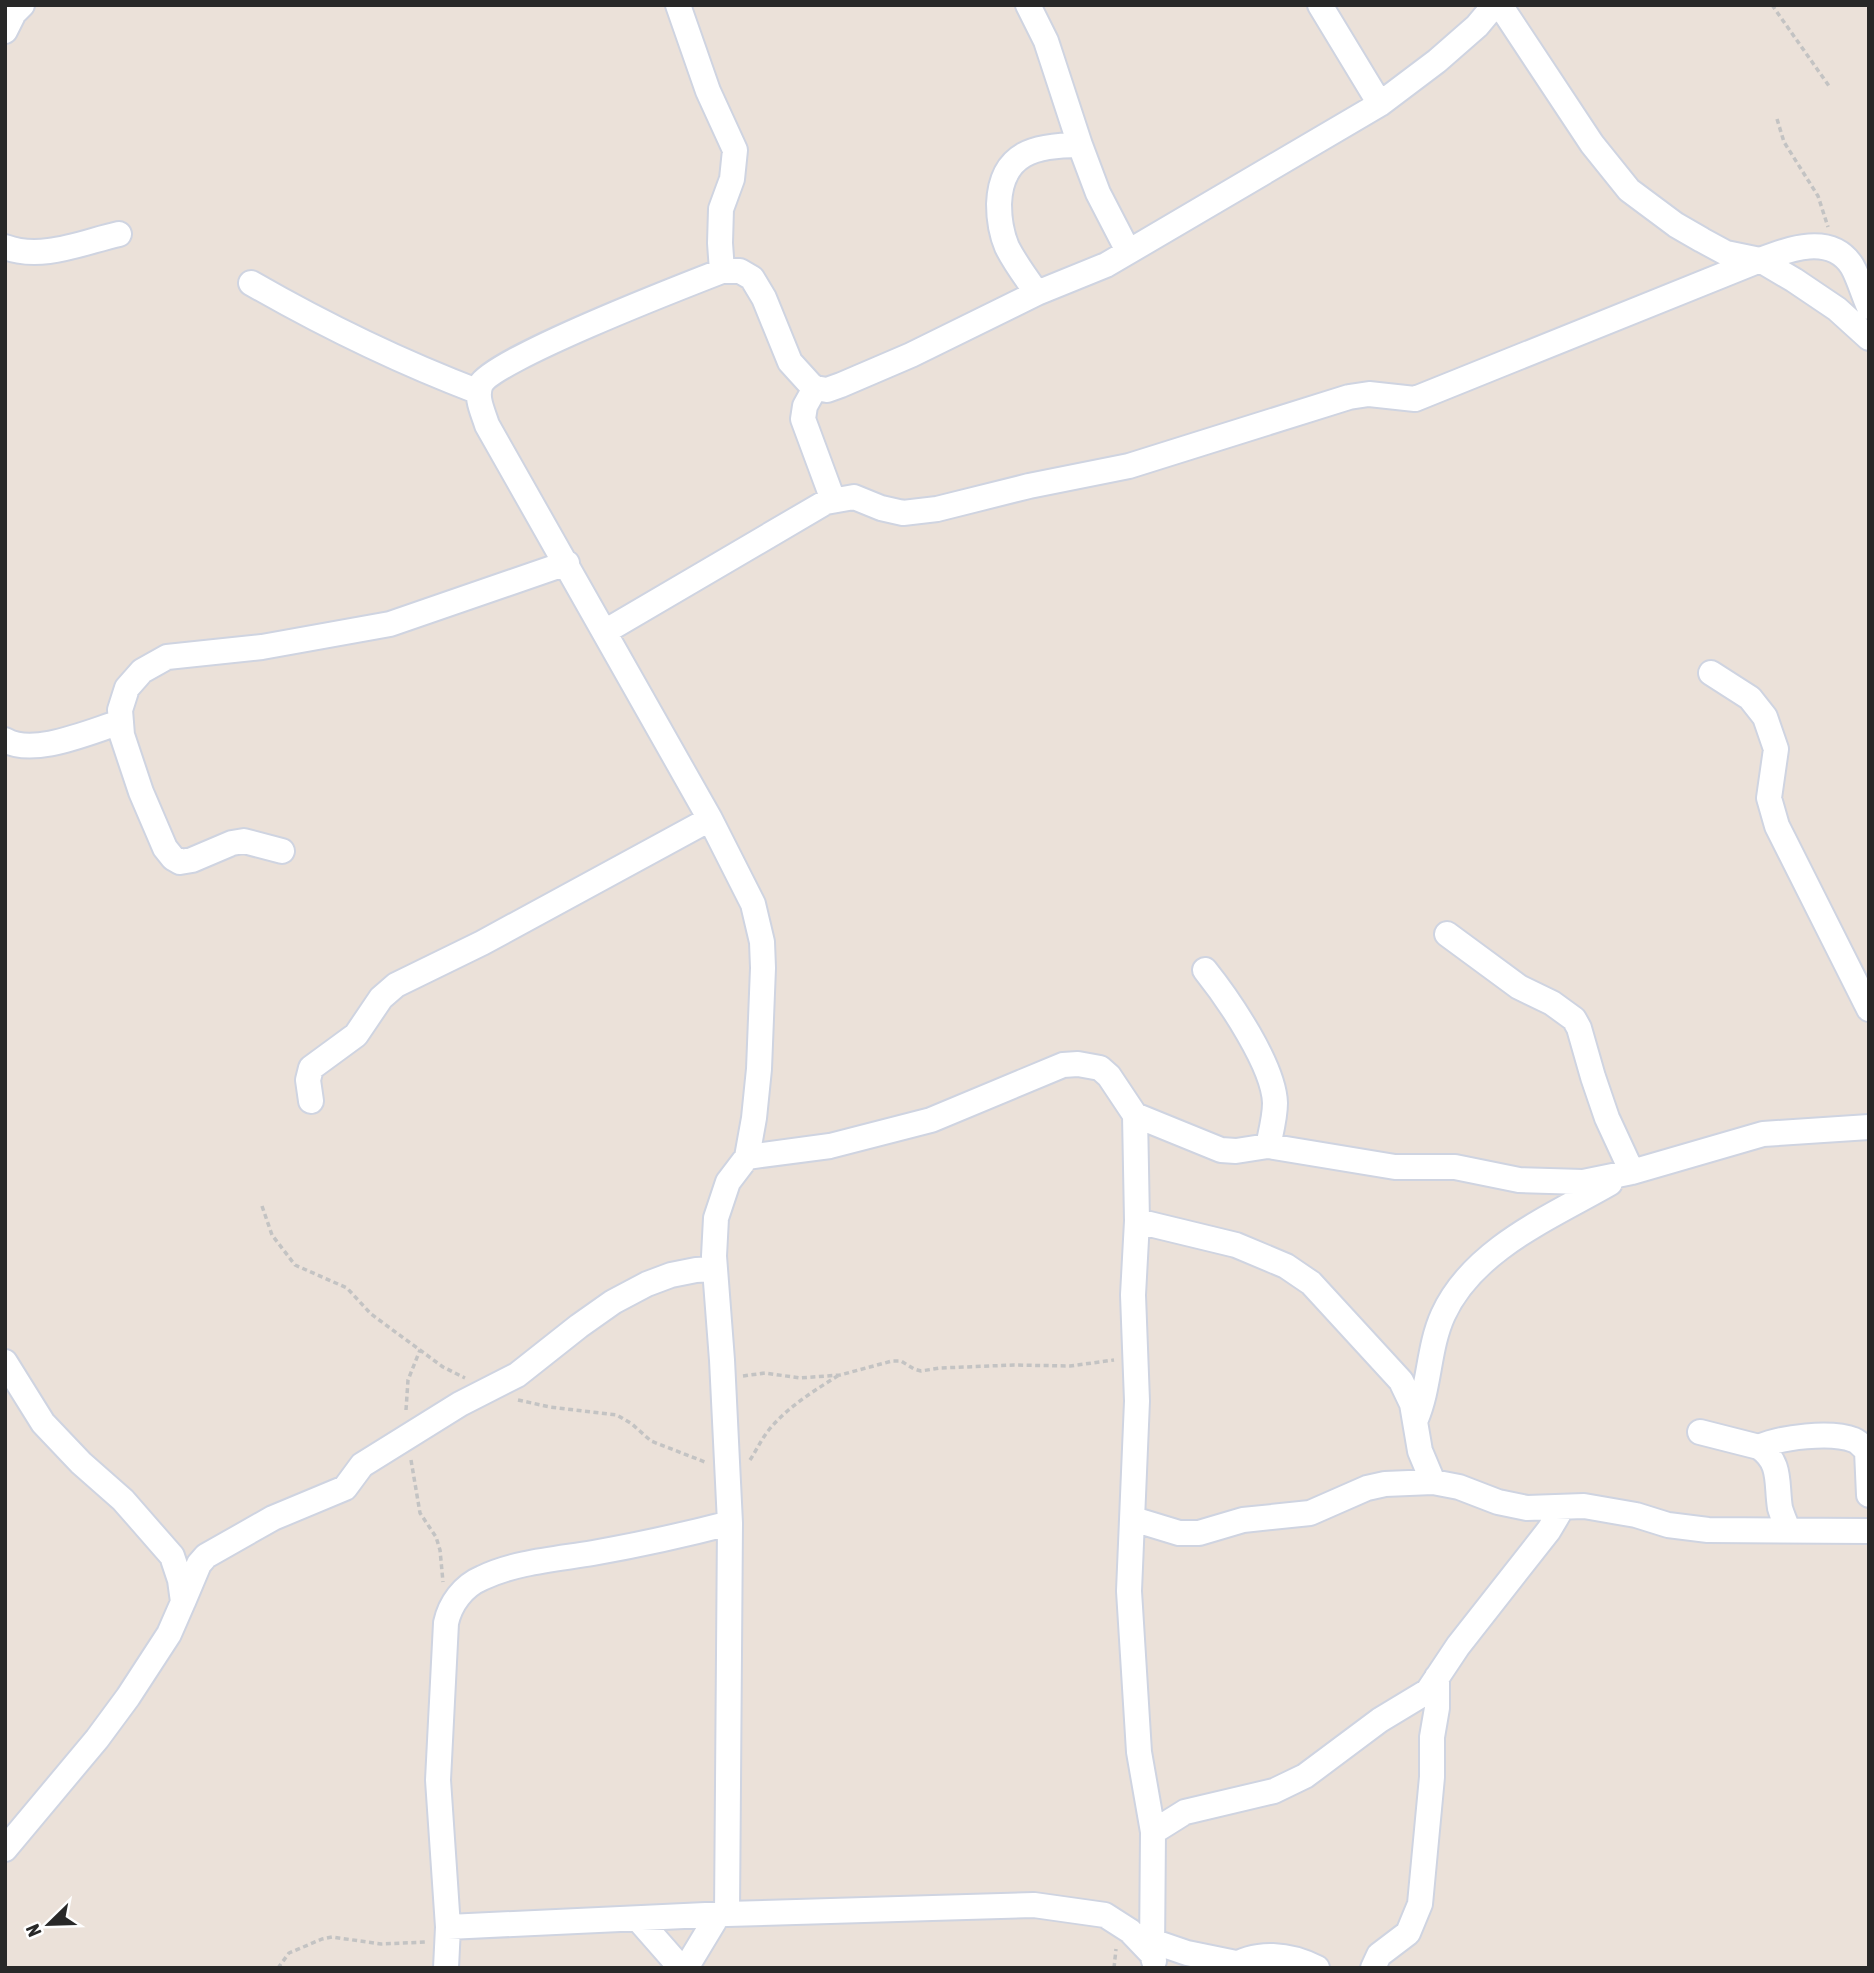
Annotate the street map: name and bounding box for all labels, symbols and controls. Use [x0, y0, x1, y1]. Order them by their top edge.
north arrow [14, 1889, 84, 1959]
text: N [21, 1921, 46, 1940]

